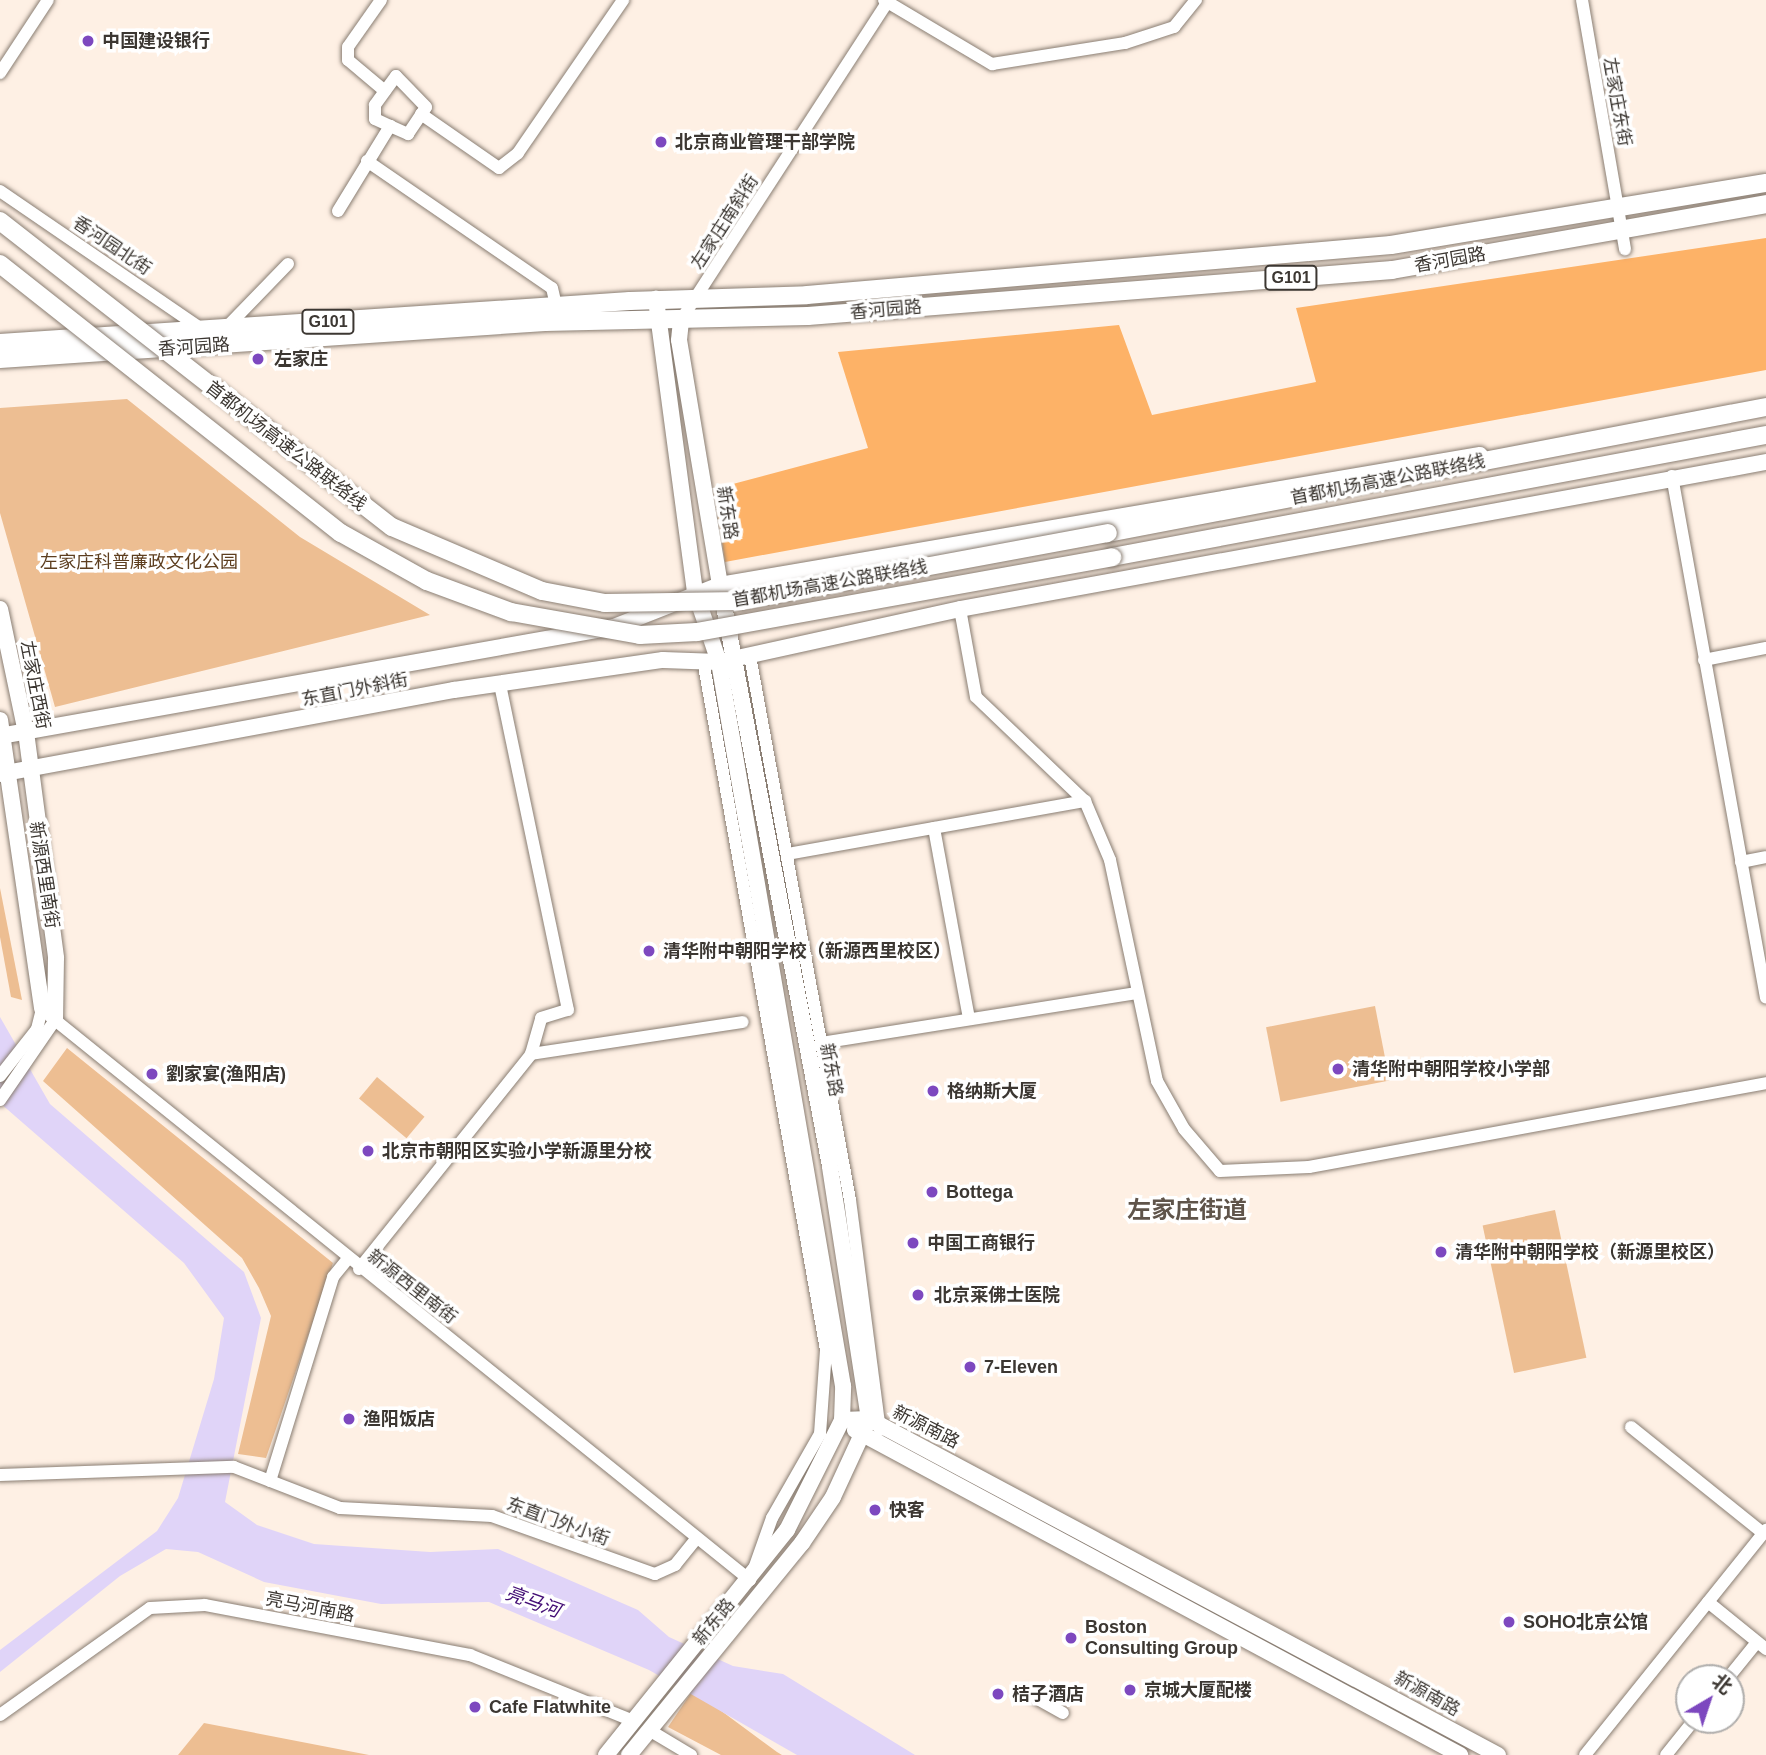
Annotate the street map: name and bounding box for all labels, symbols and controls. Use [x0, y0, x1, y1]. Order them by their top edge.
place label: 中国建设银行 [102, 30, 210, 52]
marker: 中国建设银行 [80, 33, 96, 49]
street label: 左家庄东街 [1599, 56, 1635, 148]
place label: 北京商业管理干部学院 [675, 131, 855, 153]
marker: 北京商业管理干部学院 [653, 134, 669, 150]
street label: 左家庄南斜街 [687, 171, 763, 273]
street label: 香河园北街 [69, 212, 155, 280]
street label: 香河园路 [1413, 243, 1487, 277]
road number: G101 [1263, 266, 1319, 290]
street label: 香河园路 [849, 296, 923, 324]
road number: G101 [300, 310, 356, 334]
street label: 香河园路 [157, 334, 231, 360]
place label: 左家庄 [274, 348, 328, 370]
marker: 左家庄 [248, 349, 268, 369]
street label: 首都机场高速公路联络线 [201, 377, 371, 515]
street label: 首都机场高速公路联络线 [1289, 451, 1487, 509]
street label: 新东路 [712, 485, 742, 541]
park label: 左家庄科普廉政文化公园 [40, 551, 238, 573]
street label: 首都机场高速公路联络线 [731, 556, 929, 612]
street label: 左家庄西街 [16, 639, 54, 731]
street label: 东直门外斜街 [300, 669, 410, 711]
street label: 新源西里南街 [25, 820, 63, 930]
place label: 清华附中朝阳学校（新源西里校区） [663, 940, 951, 962]
marker: 清华附中朝阳学校（新源西里校区） [641, 943, 657, 959]
street label: 新东路 [815, 1041, 847, 1099]
place label: 清华附中朝阳学校小学部 [1352, 1058, 1550, 1080]
marker: 清华附中朝阳学校小学部 [1330, 1061, 1346, 1077]
place label: 劉家宴(渔阳店) [166, 1063, 286, 1085]
marker: 劉家宴(渔阳店) [144, 1066, 160, 1082]
place label: 格纳斯大厦 [947, 1080, 1037, 1102]
marker: 格纳斯大厦 [925, 1083, 941, 1099]
place label: 北京市朝阳区实验小学新源里分校 [382, 1140, 652, 1162]
marker: 北京市朝阳区实验小学新源里分校 [360, 1143, 376, 1159]
place label: Bottega [946, 1181, 1013, 1203]
marker: Bottega [924, 1184, 940, 1200]
district label: 左家庄街道 [1127, 1196, 1247, 1224]
place label: 中国工商银行 [927, 1232, 1035, 1254]
marker: 中国工商银行 [905, 1235, 921, 1251]
place label: 清华附中朝阳学校（新源里校区） [1455, 1241, 1725, 1263]
marker: 清华附中朝阳学校（新源里校区） [1433, 1244, 1449, 1260]
street label: 新源西里南街 [363, 1245, 461, 1329]
place label: 北京莱佛士医院 [934, 1284, 1060, 1306]
marker: 北京莱佛士医院 [908, 1285, 928, 1305]
place label: 7-Eleven [984, 1356, 1058, 1378]
marker: 7-Eleven [962, 1359, 978, 1375]
street label: 新源南路 [889, 1401, 963, 1453]
place label: 渔阳饭店 [363, 1408, 435, 1430]
marker: 渔阳饭店 [341, 1411, 357, 1427]
street label: 东直门外小街 [504, 1493, 612, 1551]
place label: 快客 [889, 1499, 925, 1521]
marker: 快客 [867, 1502, 883, 1518]
water label: 亮马河 [502, 1582, 564, 1622]
street label: 亮马河南路 [264, 1588, 356, 1626]
street label: 新东路 [689, 1594, 739, 1650]
place label: SOHO北京公馆 [1523, 1611, 1648, 1633]
marker: SOHO北京公馆 [1501, 1614, 1517, 1630]
place label: Boston Consulting Group [1085, 1617, 1238, 1660]
marker: Boston Consulting Group [1063, 1630, 1079, 1646]
north arrow [1675, 1664, 1745, 1734]
street label: 新源南路 [1390, 1667, 1464, 1721]
text: 北 [1708, 1670, 1736, 1698]
place label: 京城大厦配楼 [1144, 1679, 1252, 1701]
marker: 京城大厦配楼 [1122, 1682, 1138, 1698]
place label: 桔子酒店 [1012, 1683, 1084, 1705]
marker: 桔子酒店 [990, 1686, 1006, 1702]
place label: Cafe Flatwhite [489, 1696, 611, 1718]
marker: Cafe Flatwhite [467, 1699, 483, 1715]

